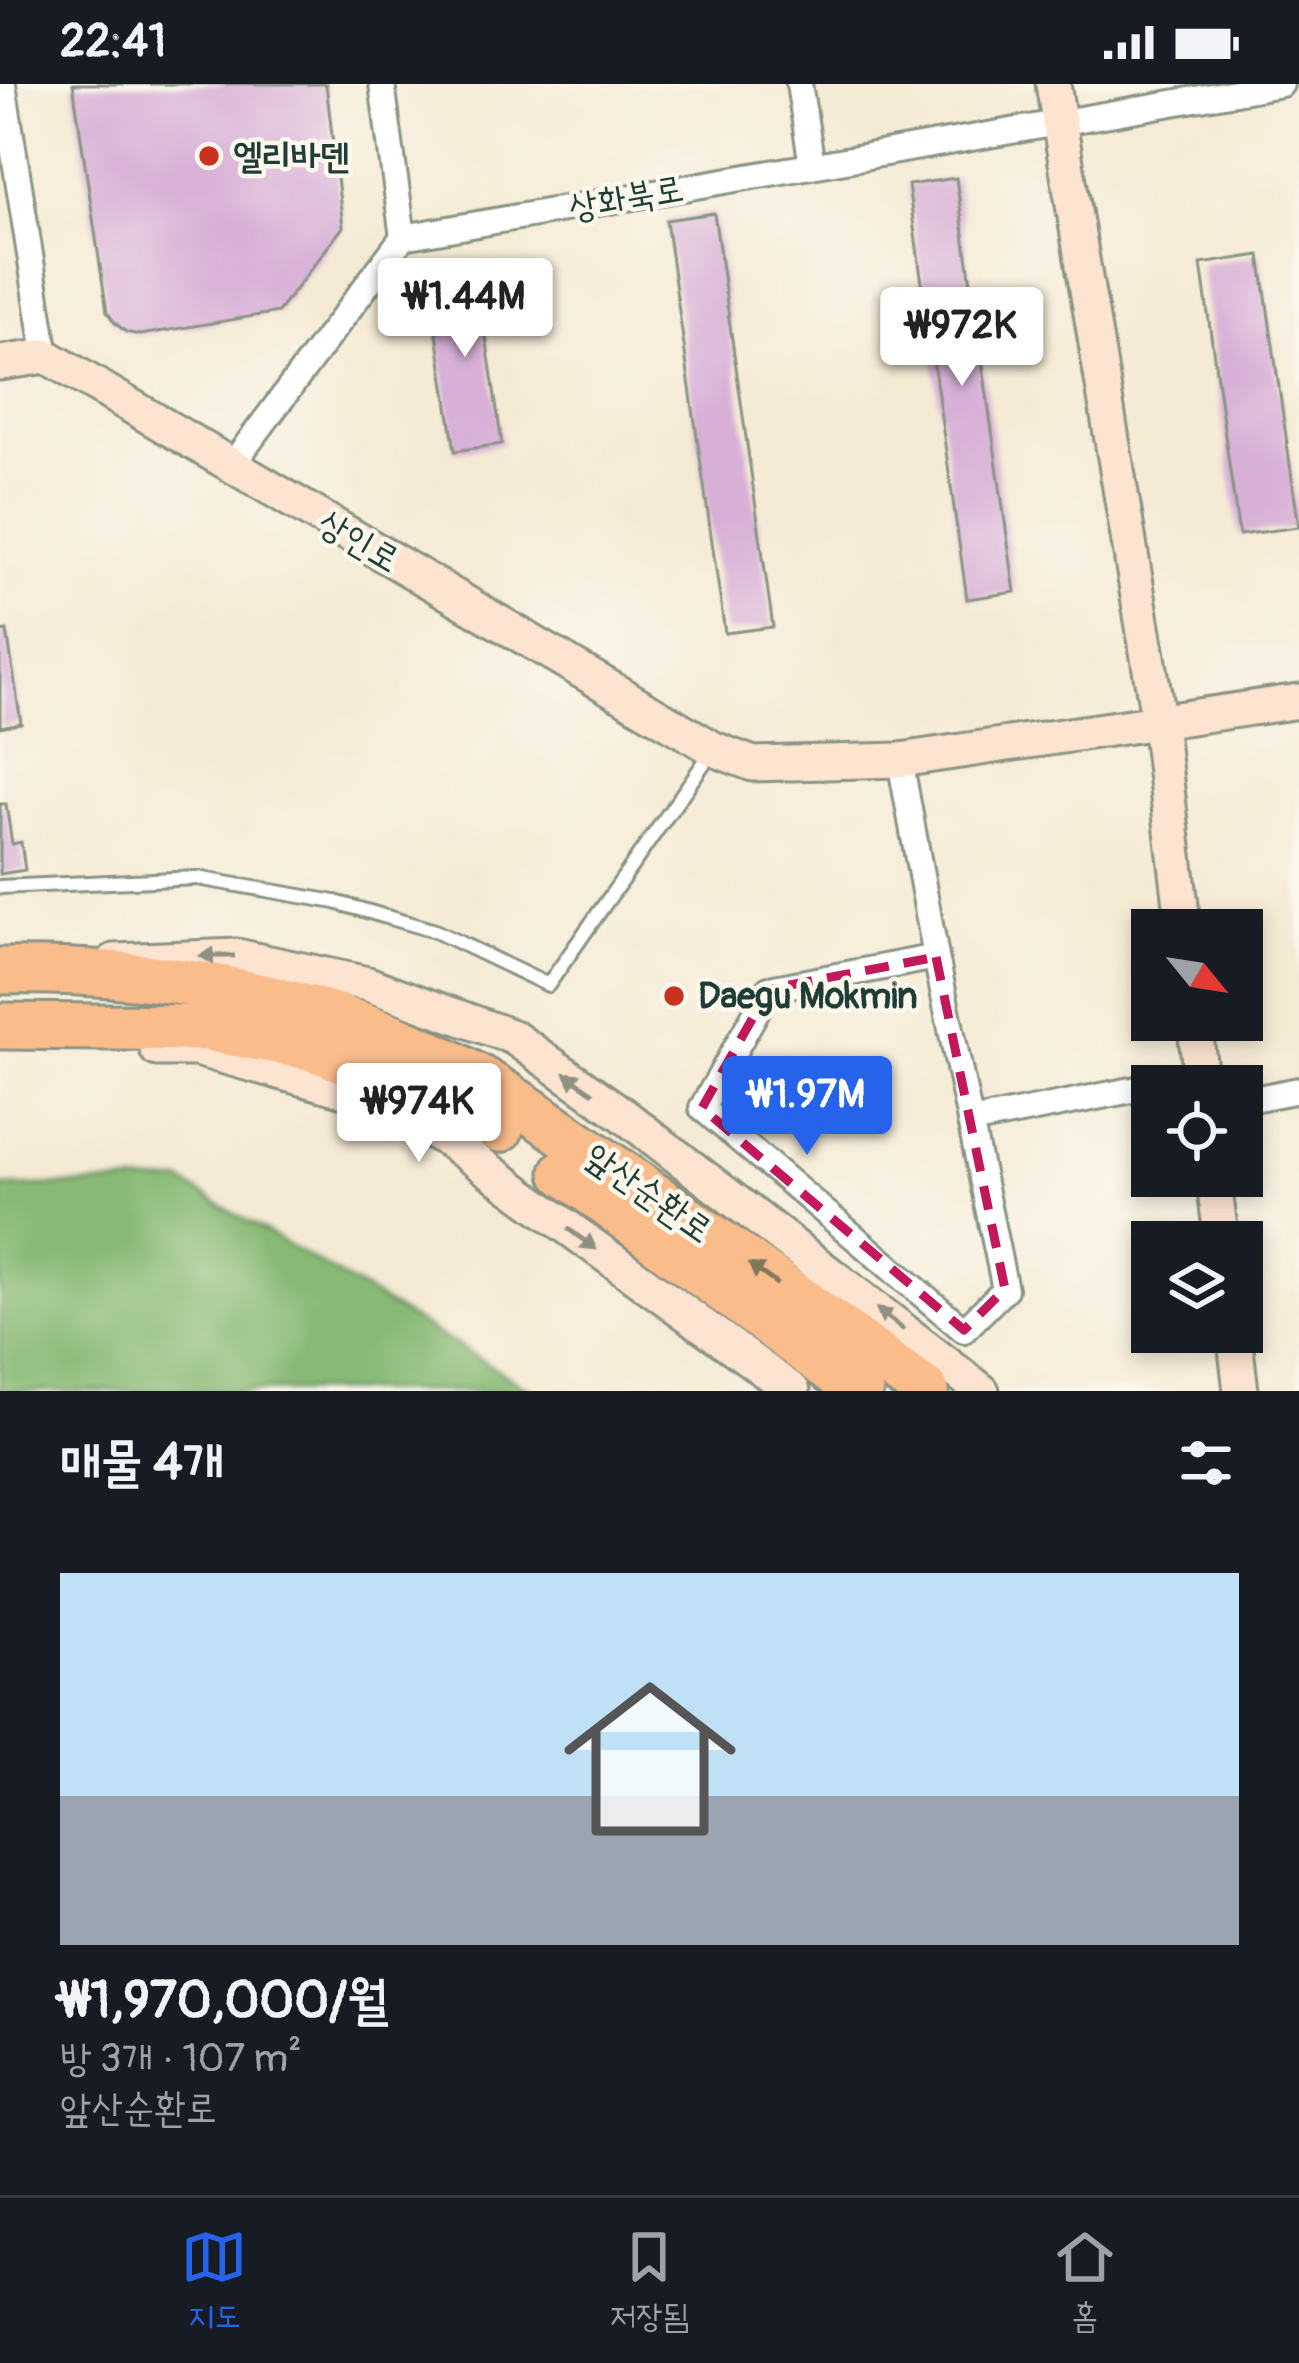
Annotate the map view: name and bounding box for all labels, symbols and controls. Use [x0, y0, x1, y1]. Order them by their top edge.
text: 22:41 [60, 14, 166, 70]
place label: 엘리바덴 [233, 134, 349, 179]
marker: 엘리바덴 [196, 143, 222, 169]
street label: 상화북로 [565, 166, 687, 230]
pin: ₩1.44M [367, 258, 563, 360]
text: ₩1.44M [405, 272, 525, 321]
pin: ₩972K [878, 287, 1046, 389]
text: ₩972K [907, 301, 1017, 350]
street label: 상인로 [310, 500, 408, 582]
north arrow [1131, 909, 1263, 1041]
map controls [1131, 909, 1263, 1353]
one-way arrow [197, 946, 235, 966]
place label: Daegu Mokmin [698, 974, 918, 1019]
marker: Daegu Mokmin [661, 983, 687, 1009]
pin: ₩1.97M [709, 1056, 905, 1158]
pin: ₩974K [335, 1063, 503, 1165]
button: locate [1131, 1065, 1263, 1197]
text: ₩1.97M [749, 1070, 865, 1119]
one-way arrow [563, 1072, 595, 1096]
text: ₩974K [364, 1077, 474, 1126]
street label: 앞산순환로 [577, 1133, 721, 1253]
button: layers [1131, 1221, 1263, 1353]
one-way arrow [566, 1227, 598, 1250]
one-way arrow [747, 1263, 779, 1286]
one-way arrow [874, 1308, 905, 1332]
icon: filters [1173, 1430, 1239, 1496]
text: 매물 4개 [60, 1431, 224, 1495]
icon: home [542, 1651, 758, 1867]
text: ₩1,970,000/월 [60, 1969, 388, 2033]
text: 방 3개 · 107 m² [60, 2034, 301, 2083]
text: 앞산순환로 [60, 2084, 217, 2133]
tab: 지도 [181, 2224, 247, 2338]
tab: 저장됨 [610, 2224, 689, 2338]
tab: 홈 [1052, 2224, 1118, 2338]

